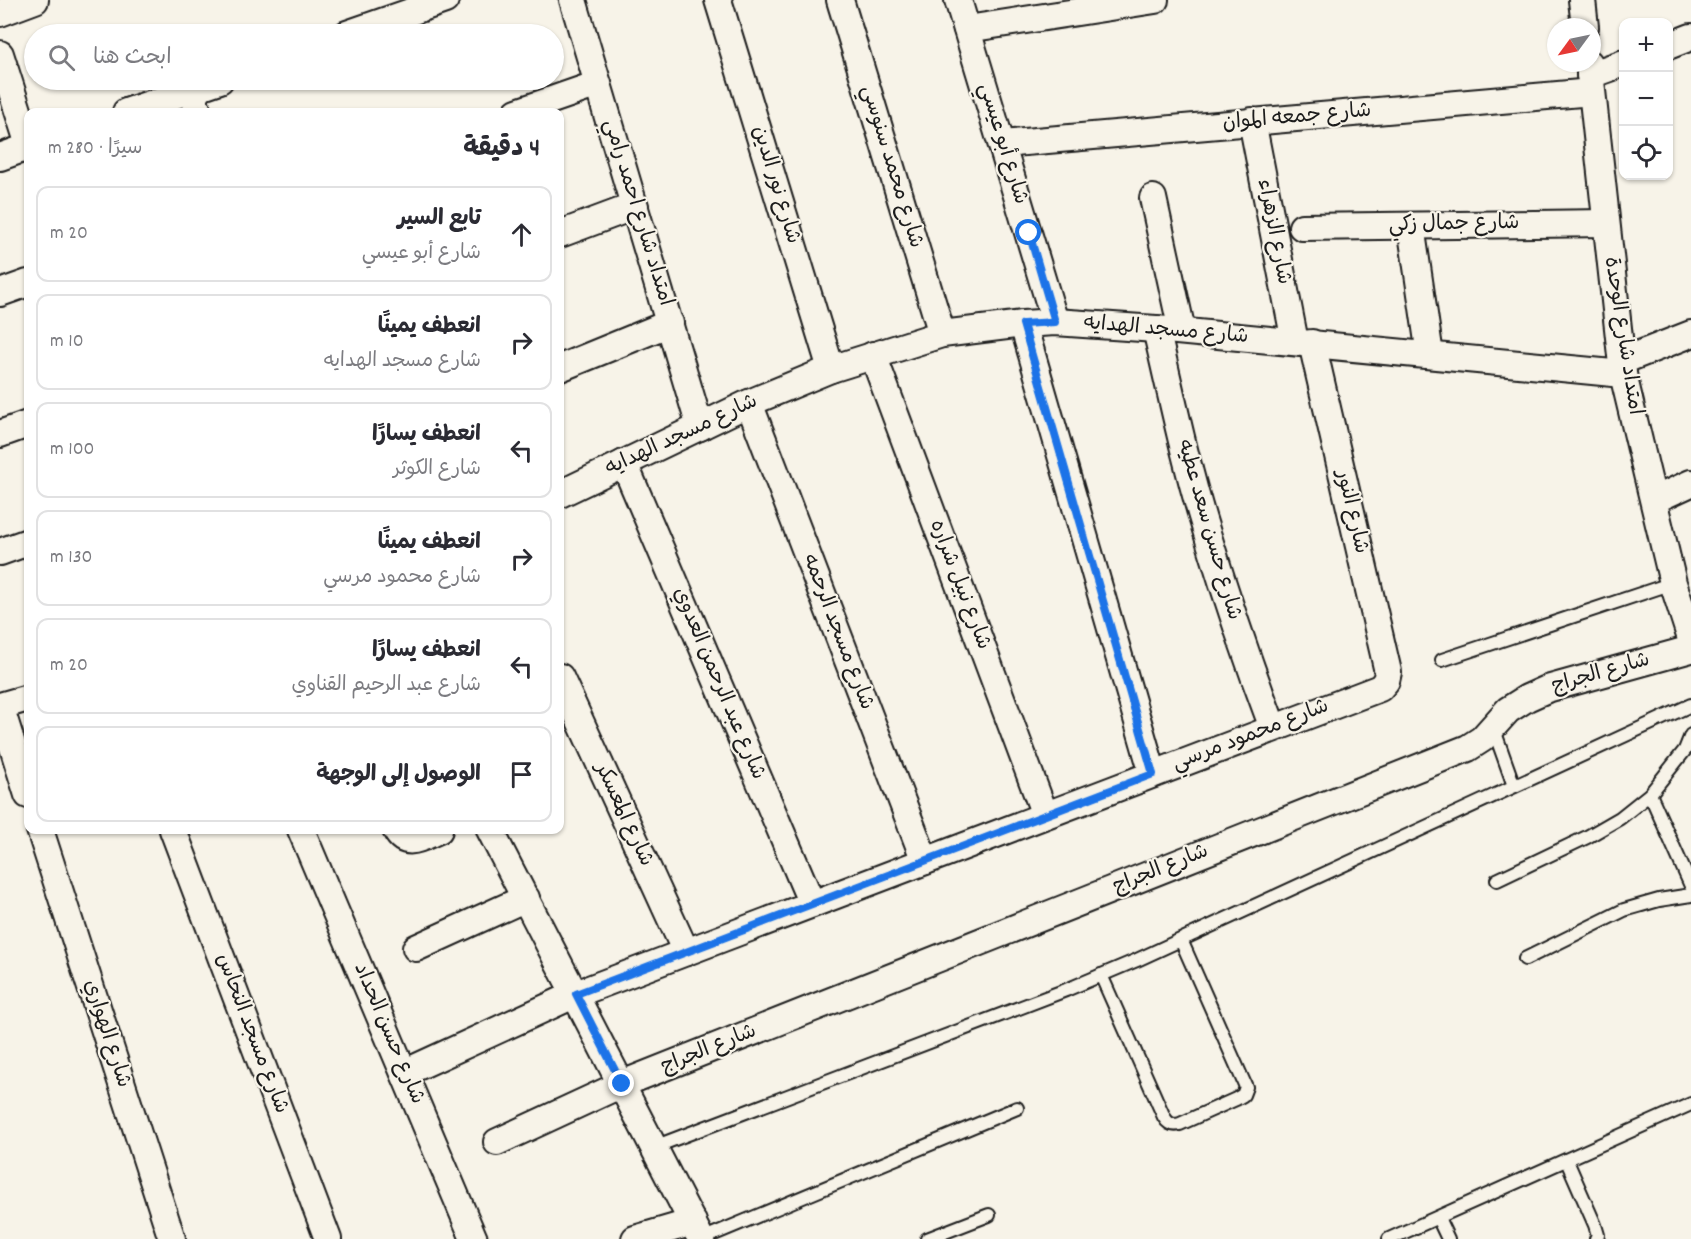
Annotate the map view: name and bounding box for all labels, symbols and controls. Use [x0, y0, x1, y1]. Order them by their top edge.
north arrow [1547, 18, 1601, 72]
map controls [1619, 18, 1673, 180]
button: + [1619, 18, 1673, 72]
search box [24, 24, 564, 90]
icon: search [45, 41, 78, 74]
text: ابحث هنا [93, 43, 172, 74]
button: − [1619, 72, 1673, 126]
street label: شارع أبو عيسي [968, 80, 1035, 209]
street label: شارع محمد سنوسي [851, 82, 930, 252]
street label: شارع جمعه الموان [1221, 97, 1373, 139]
street label: امتداد شارع احمد رامي [593, 116, 680, 310]
street label: شارع نور الدين [743, 122, 807, 248]
button: locate [1619, 126, 1673, 180]
text: 4 دقيقة [463, 131, 540, 168]
text: سيرًا · 280 m [48, 135, 143, 163]
street label: شارع الزهراء [1248, 177, 1298, 287]
text: تابع السير [398, 204, 481, 235]
street label: شارع جمال زكي [1388, 209, 1520, 242]
icon: ahead [505, 218, 538, 251]
route start [1015, 219, 1041, 245]
text: 20 m [50, 220, 88, 248]
text: شارع أبو عيسي [362, 240, 481, 268]
street label: امتداد شارع الوحدة [1595, 255, 1649, 417]
street label: شارع مسجد الهدايه [1082, 309, 1250, 353]
text: انعطف يمينًا [378, 312, 481, 343]
icon: right [505, 326, 538, 359]
text: 10 m [50, 328, 84, 356]
text: شارع مسجد الهدايه [324, 348, 481, 376]
street label: شارع مسجد الهدايه [601, 387, 763, 485]
text: انعطف يسارًا [372, 420, 481, 451]
icon: left [505, 434, 538, 467]
text: 100 m [50, 436, 95, 464]
street label: شارع حسن سعد عطيه [1168, 436, 1248, 624]
text: شارع الكوثر [393, 456, 481, 484]
street label: شارع النور [1326, 465, 1375, 557]
street label: شارع نبيل شراره [920, 516, 998, 654]
text: انعطف يمينًا [378, 528, 481, 559]
icon: right [505, 542, 538, 575]
text: 130 m [50, 544, 93, 572]
street label: شارع مسجد الرحمه [793, 549, 881, 715]
text: شارع محمود مرسي [323, 564, 481, 592]
street label: شارع عبد الرحمن العدوي [664, 583, 772, 785]
text: انعطف يسارًا [372, 636, 481, 667]
street label: شارع الجراج [1548, 646, 1654, 702]
icon: left [505, 650, 538, 683]
text: 20 m [50, 652, 88, 680]
text: شارع عبد الرحيم القناوي [292, 672, 481, 700]
street label: شارع محمود مرسي [1168, 692, 1334, 781]
street label: شارع المعسكر [585, 756, 660, 872]
icon: arrive [505, 758, 538, 791]
text: الوصول إلى الوجهة [316, 760, 481, 791]
street label: شارع الجراج [1109, 837, 1213, 903]
street label: شارع مسجد النحاس [207, 950, 295, 1118]
street label: شارع حسن الحداد [345, 959, 431, 1109]
street label: شارع الهواري [74, 976, 138, 1092]
street label: شارع الجراج [657, 1017, 761, 1083]
route end [608, 1070, 634, 1096]

